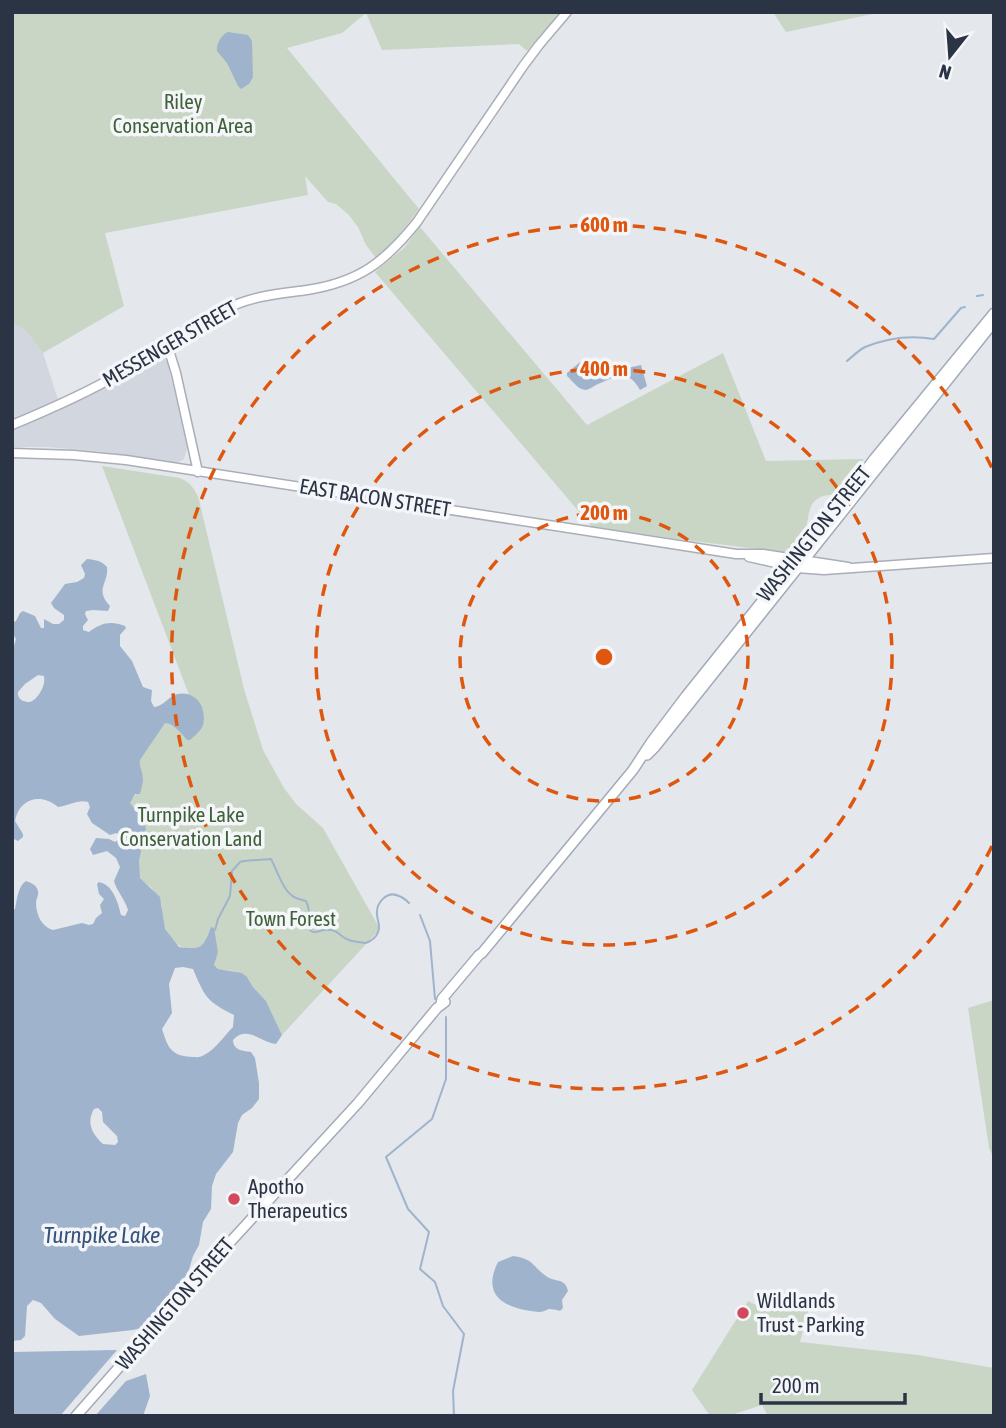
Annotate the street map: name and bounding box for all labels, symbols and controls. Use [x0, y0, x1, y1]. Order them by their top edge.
north arrow [915, 21, 985, 91]
text: N [936, 60, 954, 84]
park label: Riley Conservation Area [113, 89, 253, 137]
text: 600 m [580, 212, 628, 236]
street label: MESSENGER STREET [98, 295, 241, 391]
text: 400 m [579, 356, 628, 380]
street label: WASHINGTON STREET [751, 461, 875, 606]
street label: EAST BACON STREET [298, 473, 452, 521]
text: 200 m [580, 500, 628, 524]
centre of rings [592, 645, 616, 669]
park label: Turnpike Lake Conservation Land [120, 802, 262, 850]
park label: Town Forest [246, 906, 336, 930]
place label: Apotho Therapeutics [248, 1174, 348, 1222]
marker: Apotho Therapeutics [226, 1191, 242, 1207]
water label: Turnpike Lake [43, 1222, 161, 1248]
street label: WASHINGTON STREET [110, 1232, 238, 1374]
place label: Wildlands Trust - Parking [757, 1288, 864, 1336]
marker: Wildlands Trust - Parking [735, 1305, 751, 1321]
scale bar [761, 1362, 904, 1406]
text: 200 m [772, 1373, 820, 1397]

